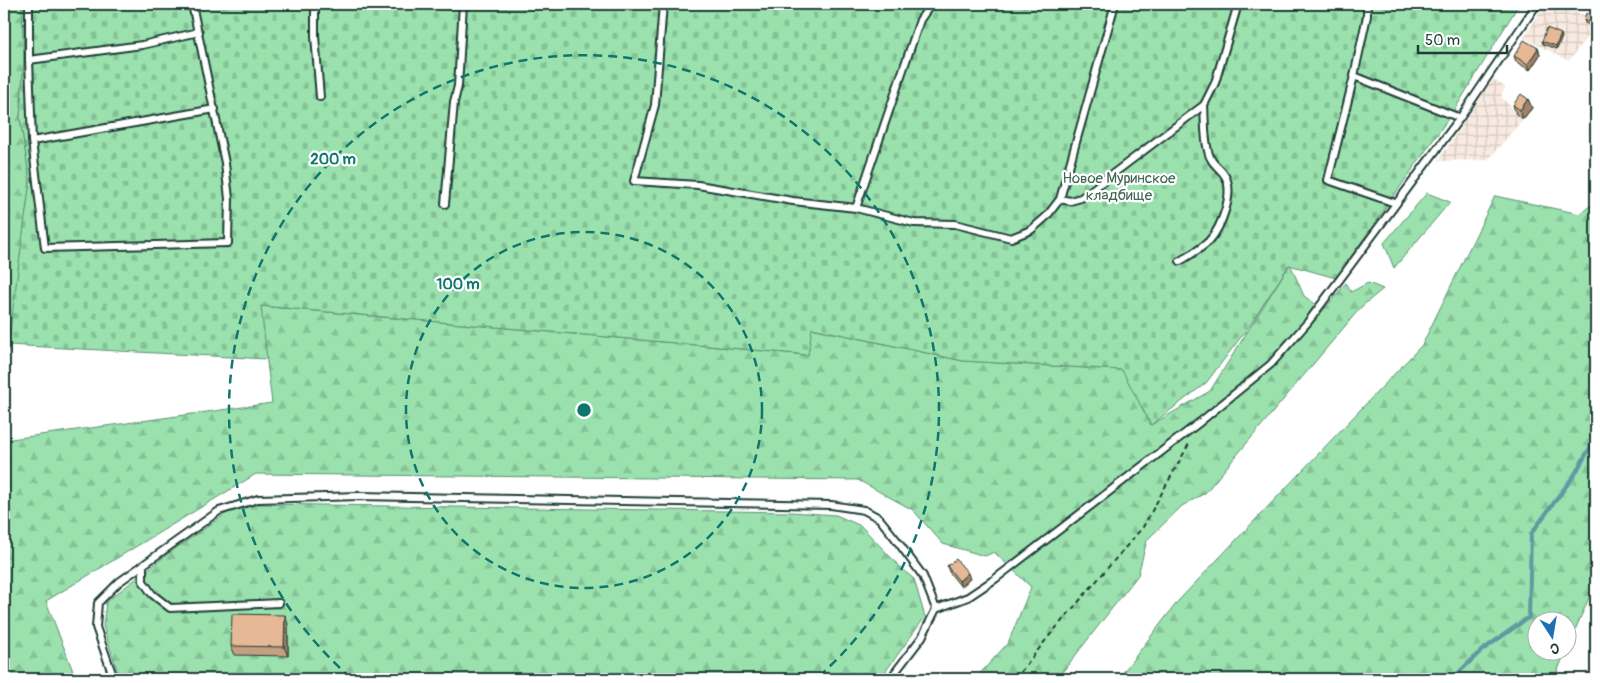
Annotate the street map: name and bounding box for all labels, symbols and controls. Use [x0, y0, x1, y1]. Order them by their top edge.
scale bar [1418, 22, 1506, 54]
text: 50 m [1425, 31, 1460, 50]
text: 200 m [310, 150, 356, 169]
park label: Новое Муринское кладбище [1063, 169, 1176, 205]
text: 100 m [437, 275, 479, 294]
centre of rings [575, 401, 593, 419]
north arrow [1528, 610, 1578, 660]
text: С [1548, 639, 1561, 658]

